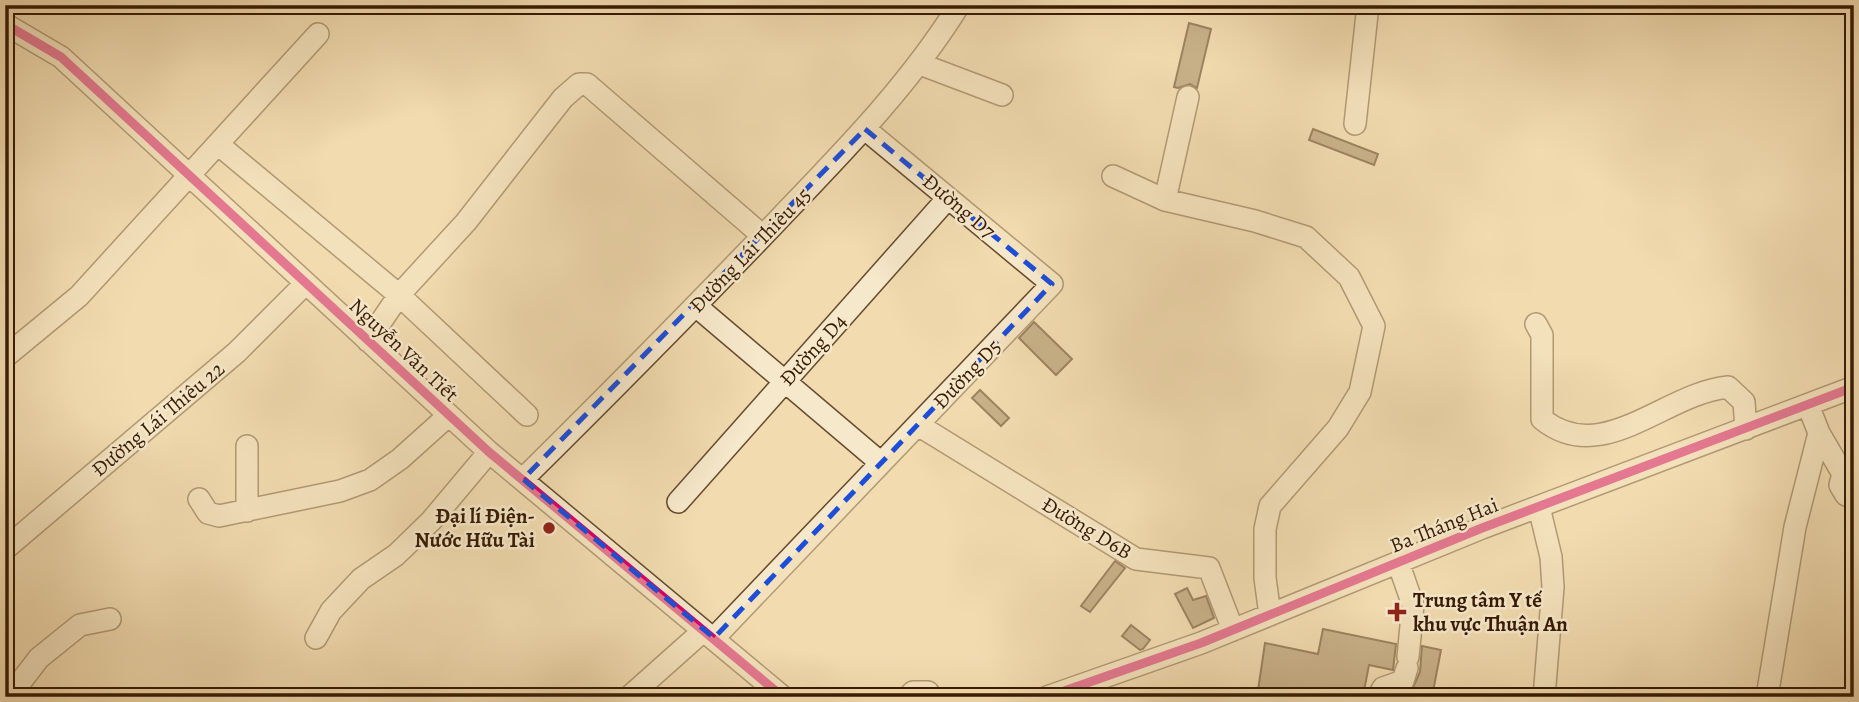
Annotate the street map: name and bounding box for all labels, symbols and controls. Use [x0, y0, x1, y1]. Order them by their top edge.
street label: Đường D7 [917, 167, 1002, 245]
street label: Đường Lái Thiêu 45 [683, 181, 817, 319]
street label: Nguyễn Văn Tiết [343, 292, 465, 408]
street label: Đường D4 [773, 308, 853, 392]
street label: Đường D5 [927, 333, 1007, 415]
street label: Đường Lái Thiêu 22 [86, 355, 230, 483]
street label: Đường D6B [1037, 490, 1137, 566]
street label: Ba Tháng Hai [1386, 491, 1502, 559]
place label: Đại lí Điện- Nước Hữu Tài [415, 502, 535, 554]
marker: Đại lí Điện- Nước Hữu Tài [541, 520, 557, 536]
place label: Trung tâm Y tế khu vực Thuận An [1413, 586, 1568, 638]
marker: Trung tâm Y tế khu vực Thuận An [1387, 602, 1407, 622]

